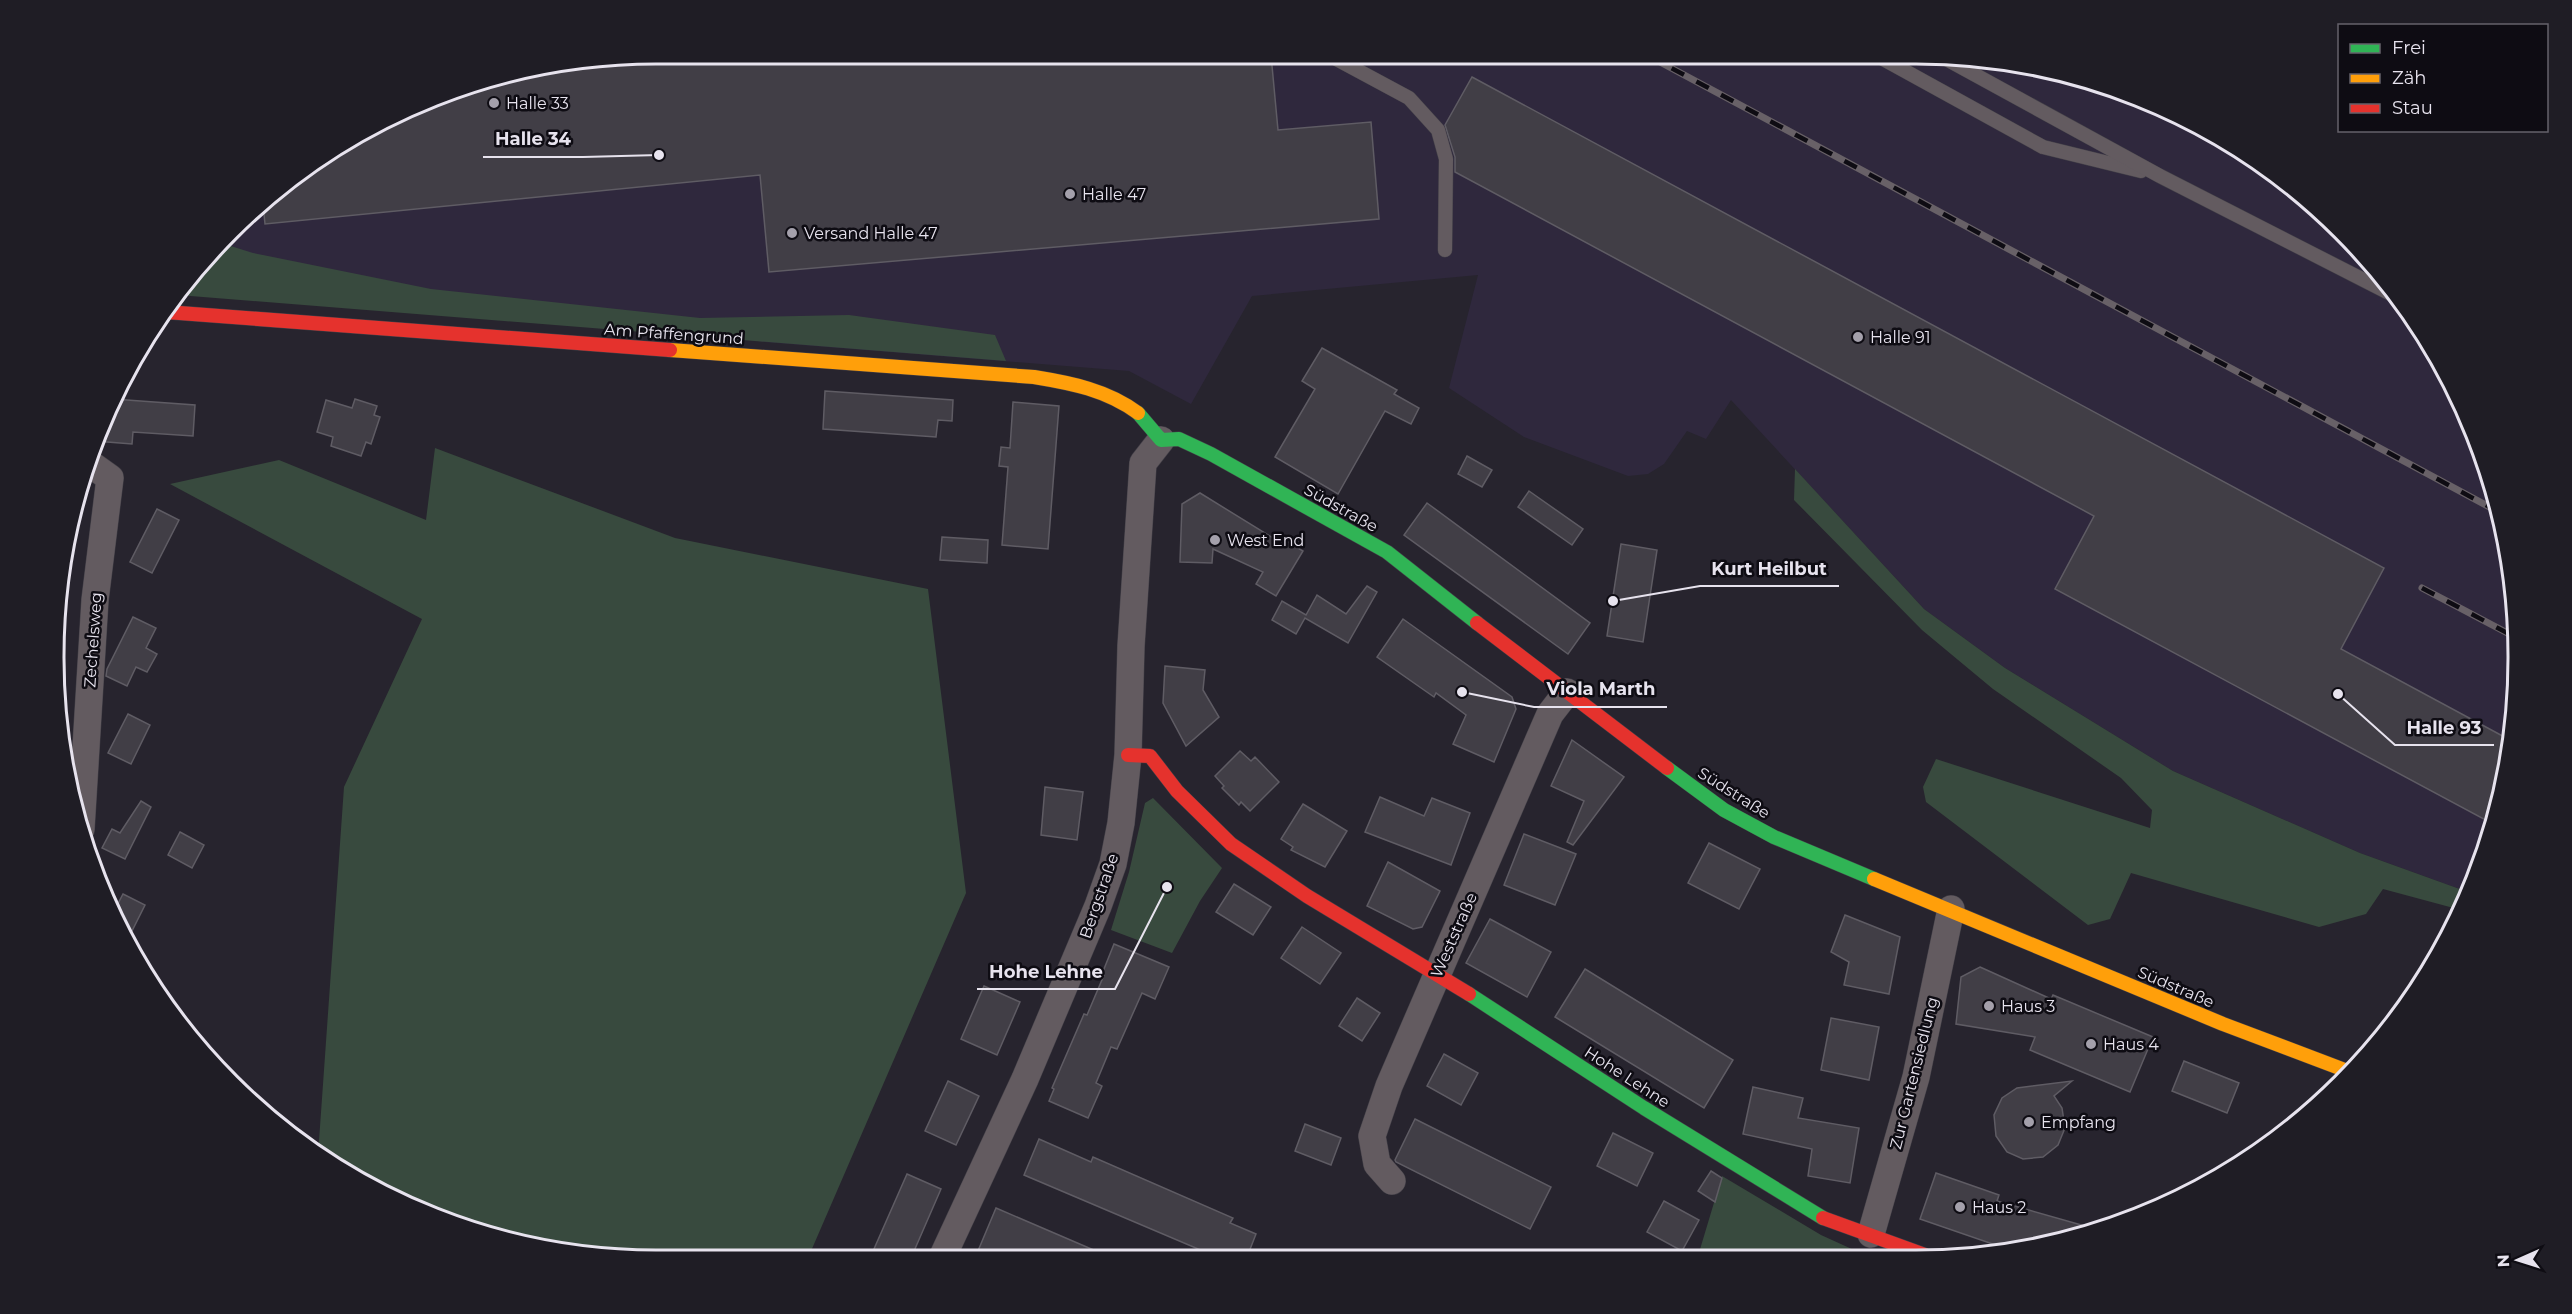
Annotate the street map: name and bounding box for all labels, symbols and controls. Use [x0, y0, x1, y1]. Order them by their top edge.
legend [2338, 24, 2548, 132]
text: Frei [2392, 37, 2426, 59]
text: Zäh [2392, 67, 2427, 89]
place label: Halle 33 [506, 94, 569, 113]
marker: Halle 33 [487, 96, 501, 110]
text: Stau [2392, 97, 2433, 119]
callout: Halle 34 [483, 121, 583, 157]
text: Halle 34 [495, 128, 572, 150]
place label: Halle 47 [1082, 185, 1146, 204]
marker: Halle 47 [1063, 187, 1077, 201]
place label: Versand Halle 47 [804, 224, 938, 243]
marker: Versand Halle 47 [785, 226, 799, 240]
street label: Am Pfaffengrund [604, 320, 744, 348]
place label: Halle 91 [1870, 328, 1930, 347]
marker: Halle 91 [1851, 330, 1865, 344]
street label: Südstraße [1301, 480, 1381, 536]
place label: West End [1227, 531, 1304, 550]
marker: West End [1208, 533, 1222, 547]
callout: Kurt Heilbut [1700, 550, 1839, 586]
text: Kurt Heilbut [1711, 558, 1827, 580]
street label: Zechelsweg [80, 592, 106, 688]
callout: Viola Marth [1534, 671, 1667, 707]
text: Viola Marth [1546, 678, 1655, 700]
callout: Halle 93 [2395, 709, 2494, 745]
text: Halle 93 [2407, 717, 2482, 739]
street label: Südstraße [1694, 763, 1774, 823]
street label: Bergstraße [1076, 851, 1122, 941]
street label: Weststraße [1427, 890, 1481, 980]
callout: Hohe Lehne [977, 953, 1115, 989]
text: Hohe Lehne [989, 961, 1103, 983]
street label: Südstraße [2135, 962, 2217, 1012]
street label: Zur Gartensiedlung [1886, 995, 1942, 1151]
place label: Haus 3 [2001, 997, 2055, 1016]
marker: Haus 3 [1982, 999, 1996, 1013]
place label: Haus 4 [2103, 1035, 2159, 1054]
marker: Haus 4 [2084, 1037, 2098, 1051]
street label: Hohe Lehne [1581, 1042, 1673, 1112]
place label: Empfang [2041, 1113, 2116, 1132]
marker: Empfang [2022, 1115, 2036, 1129]
place label: Haus 2 [1972, 1198, 2026, 1217]
marker: Haus 2 [1953, 1200, 1967, 1214]
north arrow [2488, 1230, 2548, 1290]
text: N [2494, 1254, 2513, 1268]

